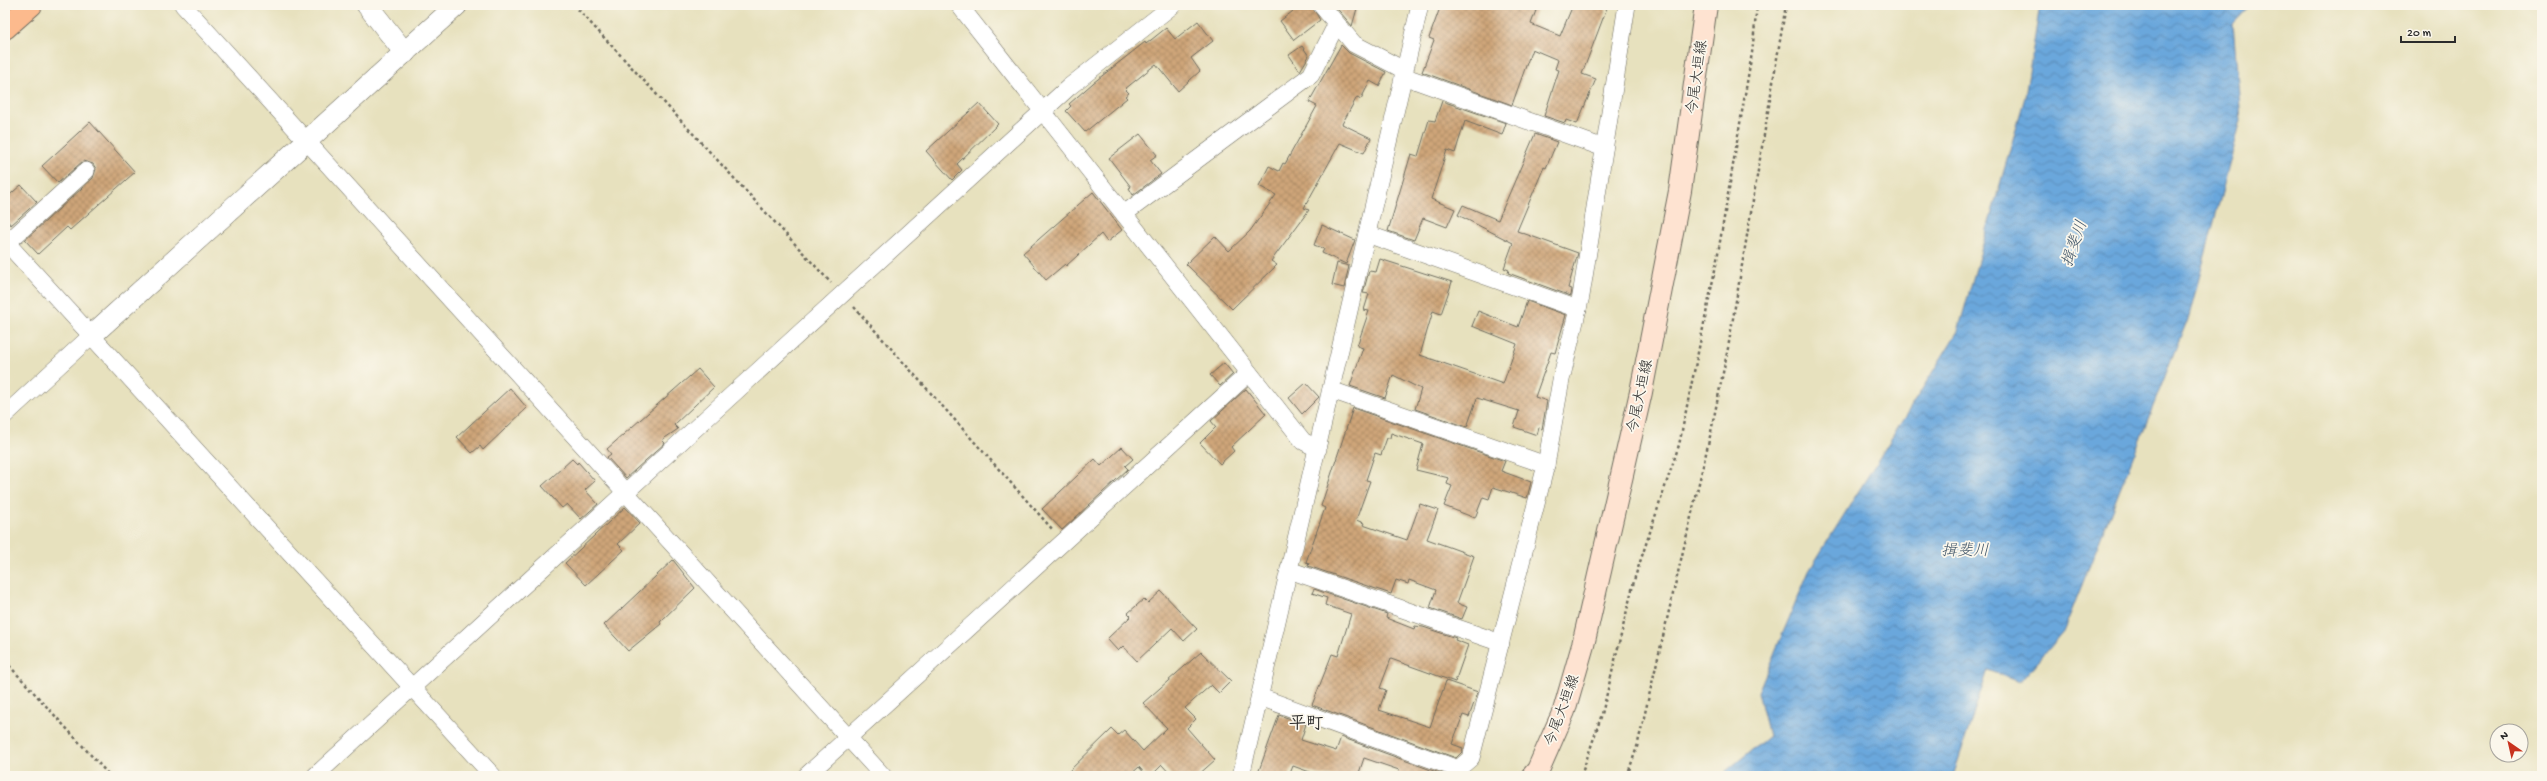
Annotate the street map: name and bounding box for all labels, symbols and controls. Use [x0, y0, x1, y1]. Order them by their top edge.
scale bar [2401, 18, 2455, 44]
text: 20 m [2407, 27, 2432, 41]
street label: 今尾大垣線 [1683, 39, 1712, 116]
water label: 揖斐川 [2059, 218, 2093, 270]
street label: 今尾大垣線 [1623, 358, 1658, 435]
water label: 揖斐川 [1941, 542, 1989, 562]
street label: 今尾大垣線 [1541, 672, 1584, 749]
district label: 平町 [1289, 714, 1323, 735]
north arrow [2489, 723, 2529, 763]
text: N [2498, 729, 2511, 743]

